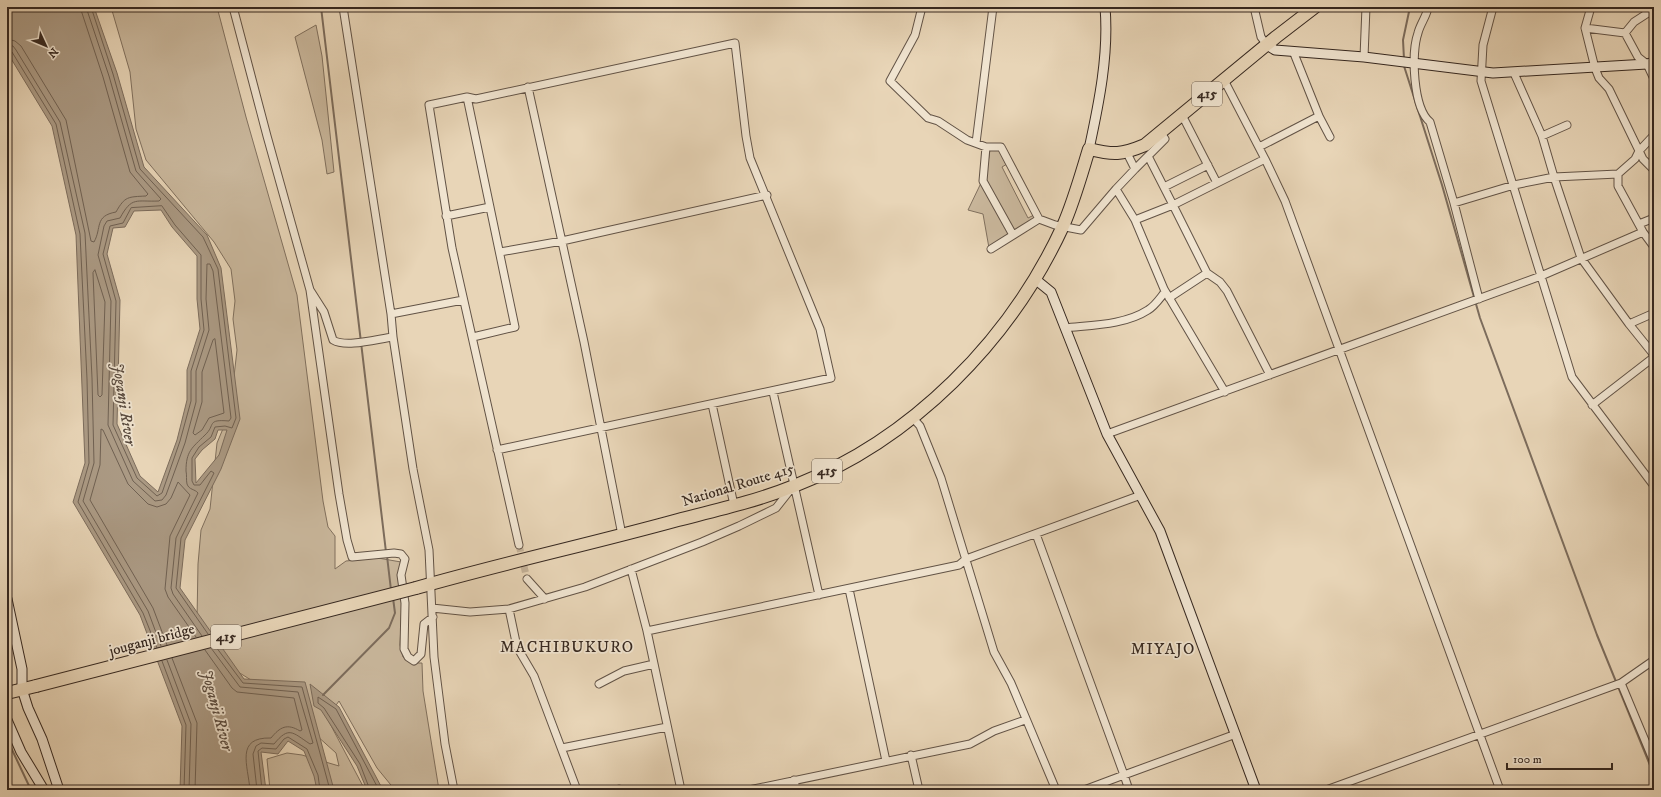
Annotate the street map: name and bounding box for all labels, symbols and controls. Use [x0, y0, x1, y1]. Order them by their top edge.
north arrow [26, 26, 66, 66]
text: N [44, 44, 61, 60]
road number: 415 [1192, 82, 1222, 106]
water label: Joganji River [108, 361, 141, 448]
street label: National Route 415 [680, 459, 797, 511]
road number: 415 [812, 459, 842, 483]
street label: jouganji bridge [105, 619, 197, 661]
road number: 415 [211, 625, 241, 649]
district label: MACHIBUKURO [500, 637, 634, 657]
district label: MIYAJO [1131, 639, 1195, 659]
water label: Joganji River [197, 667, 238, 754]
scale bar [1507, 745, 1612, 771]
text: 100 m [1513, 752, 1542, 767]

